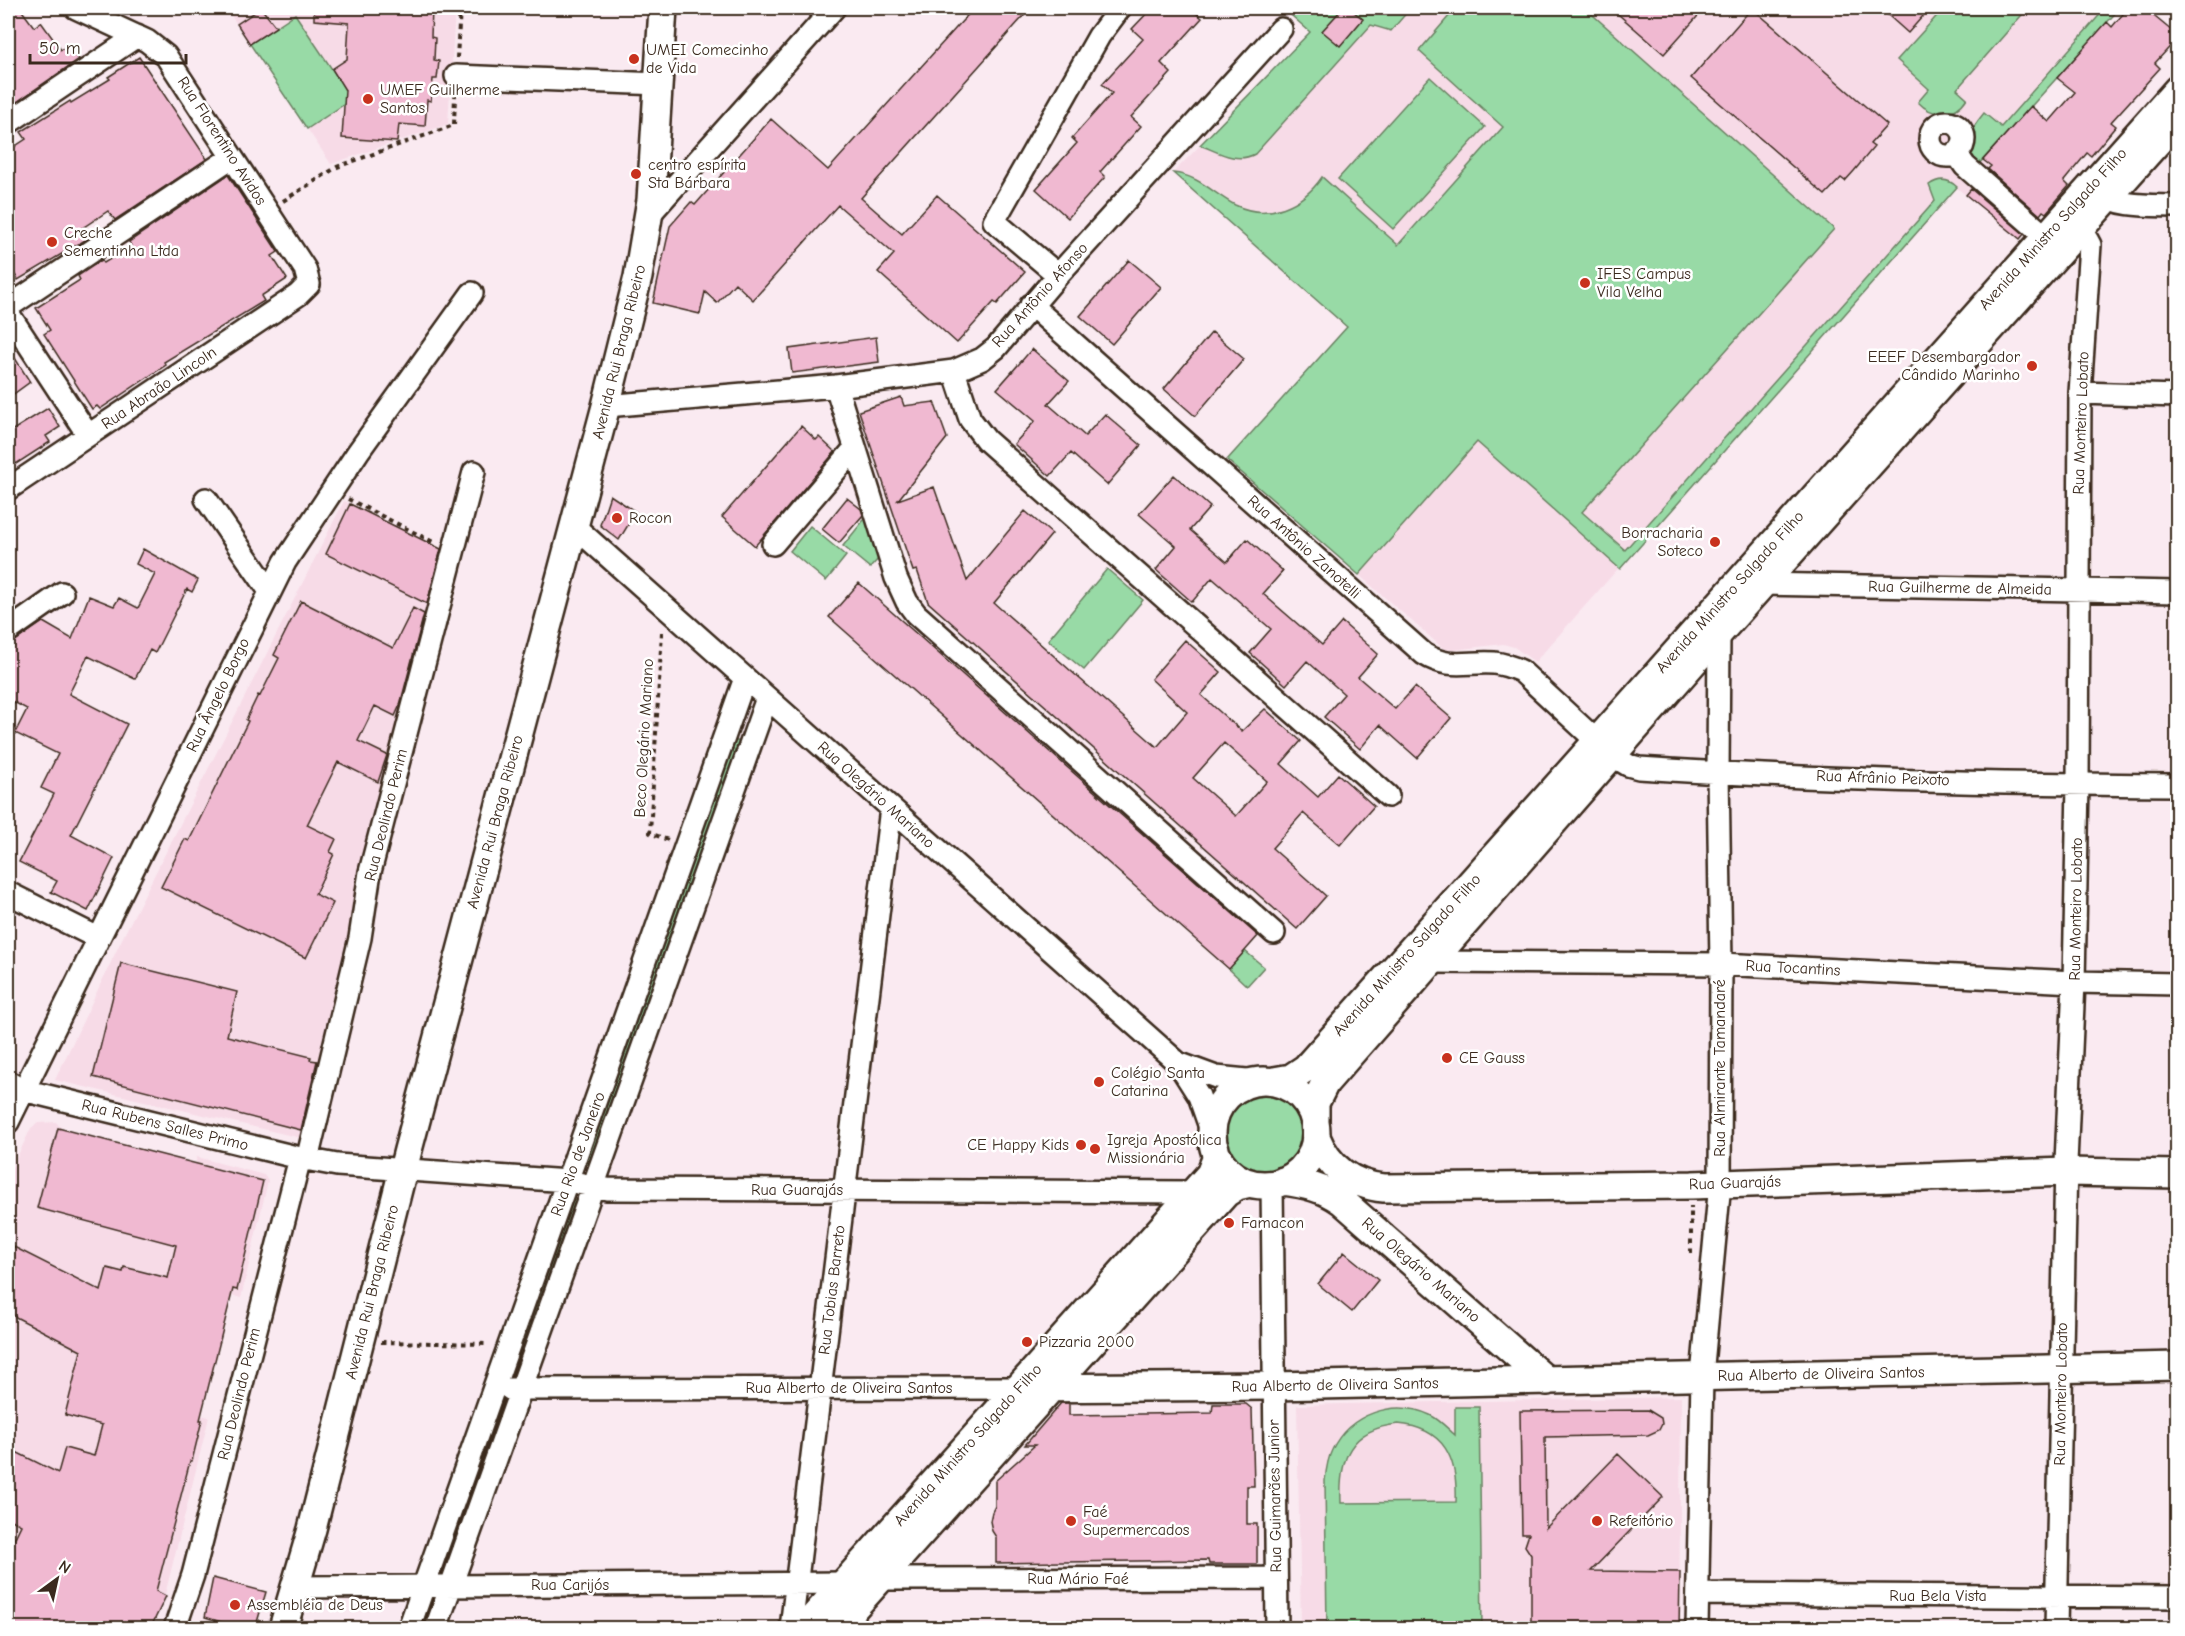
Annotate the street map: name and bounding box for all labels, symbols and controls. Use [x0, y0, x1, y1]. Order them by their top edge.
scale bar [30, 27, 186, 65]
text: 50 m [39, 38, 81, 59]
place label: UMEI Comecinho de Vida [646, 41, 769, 77]
marker: UMEI Comecinho de Vida [627, 52, 641, 66]
street label: Rua Florentino Avidos [174, 73, 270, 209]
place label: UMEF Guilherme Santos [380, 81, 500, 117]
marker: UMEF Guilherme Santos [361, 92, 375, 106]
street label: Avenida Ministro Salgado Filho [1975, 144, 2131, 314]
place label: centro espírita Sta Bárbara [648, 156, 746, 192]
marker: centro espírita Sta Bárbara [629, 167, 643, 181]
place label: Creche Sementinha Ltda [64, 224, 179, 260]
marker: Creche Sementinha Ltda [45, 235, 59, 249]
street label: Rua Antônio Afonso [988, 239, 1092, 351]
street label: Avenida Rui Braga Ribeiro [589, 263, 649, 441]
place label: IFES Campus Vila Velha [1597, 265, 1691, 301]
marker: IFES Campus Vila Velha [1578, 276, 1592, 290]
street label: Rua Abraão Lincoln [98, 343, 220, 433]
place label: EEEF Desembargador Cândido Marinho [1868, 348, 2021, 384]
street label: Rua Monteiro Lobato [2070, 351, 2092, 495]
marker: EEEF Desembargador Cândido Marinho [2025, 359, 2039, 373]
street label: Rua Antônio Zanotelli [1244, 492, 1364, 602]
street label: Avenida Ministro Salgado Filho [1652, 507, 1808, 677]
place label: Rocon [629, 509, 672, 527]
marker: Rocon [610, 511, 624, 525]
place label: Borracharia Soteco [1621, 524, 1703, 560]
marker: Borracharia Soteco [1708, 535, 1722, 549]
street label: Rua Guilherme de Almeida [1868, 577, 2052, 599]
street label: Rua Ângelo Borgo [182, 635, 253, 755]
street label: Beco Olegário Mariano [631, 658, 657, 818]
street label: Avenida Rui Braga Ribeiro [463, 733, 527, 911]
street label: Rua Olegário Mariano [814, 738, 938, 852]
street label: Rua Deolindo Perim [361, 747, 411, 883]
street label: Rua Afrânio Peixoto [1816, 767, 1950, 789]
street label: Rua Monteiro Lobato [2066, 837, 2086, 981]
street label: Avenida Ministro Salgado Filho [1329, 870, 1485, 1040]
street label: Rua Tocantins [1745, 957, 1841, 979]
street label: Rua Almirante Tamandaré [1711, 979, 1729, 1157]
place label: CE Gauss [1459, 1049, 1525, 1067]
marker: CE Gauss [1440, 1051, 1454, 1065]
place label: Colégio Santa Catarina [1111, 1064, 1205, 1100]
marker: Colégio Santa Catarina [1092, 1075, 1106, 1089]
street label: Rua Rio de Janeiro [547, 1089, 609, 1219]
street label: Rua Rubens Salles Primo [80, 1096, 250, 1154]
place label: Igreja Apostólica Missionária [1107, 1131, 1222, 1167]
place label: CE Happy Kids [967, 1136, 1069, 1154]
marker: CE Happy Kids [1074, 1138, 1088, 1152]
marker: Igreja Apostólica Missionária [1088, 1142, 1102, 1156]
street label: Rua Guarajás [1689, 1172, 1782, 1194]
street label: Rua Guarajás [751, 1181, 843, 1199]
street label: Avenida Rui Braga Ribeiro [342, 1203, 402, 1381]
place label: Famacon [1241, 1214, 1304, 1232]
street label: Rua Olegário Mariano [1358, 1214, 1484, 1326]
marker: Famacon [1222, 1216, 1236, 1230]
street label: Rua Tobias Barreto [815, 1224, 849, 1356]
street label: Rua Monteiro Lobato [2051, 1322, 2071, 1466]
street label: Rua Deolindo Perim [214, 1326, 264, 1462]
place label: Pizzaria 2000 [1039, 1333, 1135, 1351]
marker: Pizzaria 2000 [1020, 1335, 1034, 1349]
street label: Avenida Ministro Salgado Filho [890, 1360, 1046, 1530]
street label: Rua Alberto de Oliveira Santos [1717, 1363, 1925, 1385]
street label: Rua Alberto de Oliveira Santos [1231, 1374, 1439, 1396]
street label: Rua Alberto de Oliveira Santos [746, 1379, 953, 1397]
street label: Rua Guimarães Junior [1265, 1419, 1285, 1573]
place label: Faé Supermercados [1083, 1503, 1190, 1539]
place label: Refeitório [1609, 1512, 1673, 1530]
marker: Faé Supermercados [1064, 1514, 1078, 1528]
marker: Refeitório [1590, 1514, 1604, 1528]
north arrow [27, 1549, 87, 1609]
text: N [55, 1557, 74, 1578]
street label: Rua Mário Faé [1027, 1570, 1129, 1588]
street label: Rua Carijós [531, 1576, 609, 1594]
street label: Rua Bela Vista [1889, 1587, 1987, 1605]
place label: Assembléia de Deus [247, 1596, 383, 1614]
marker: Assembléia de Deus [228, 1598, 242, 1612]

